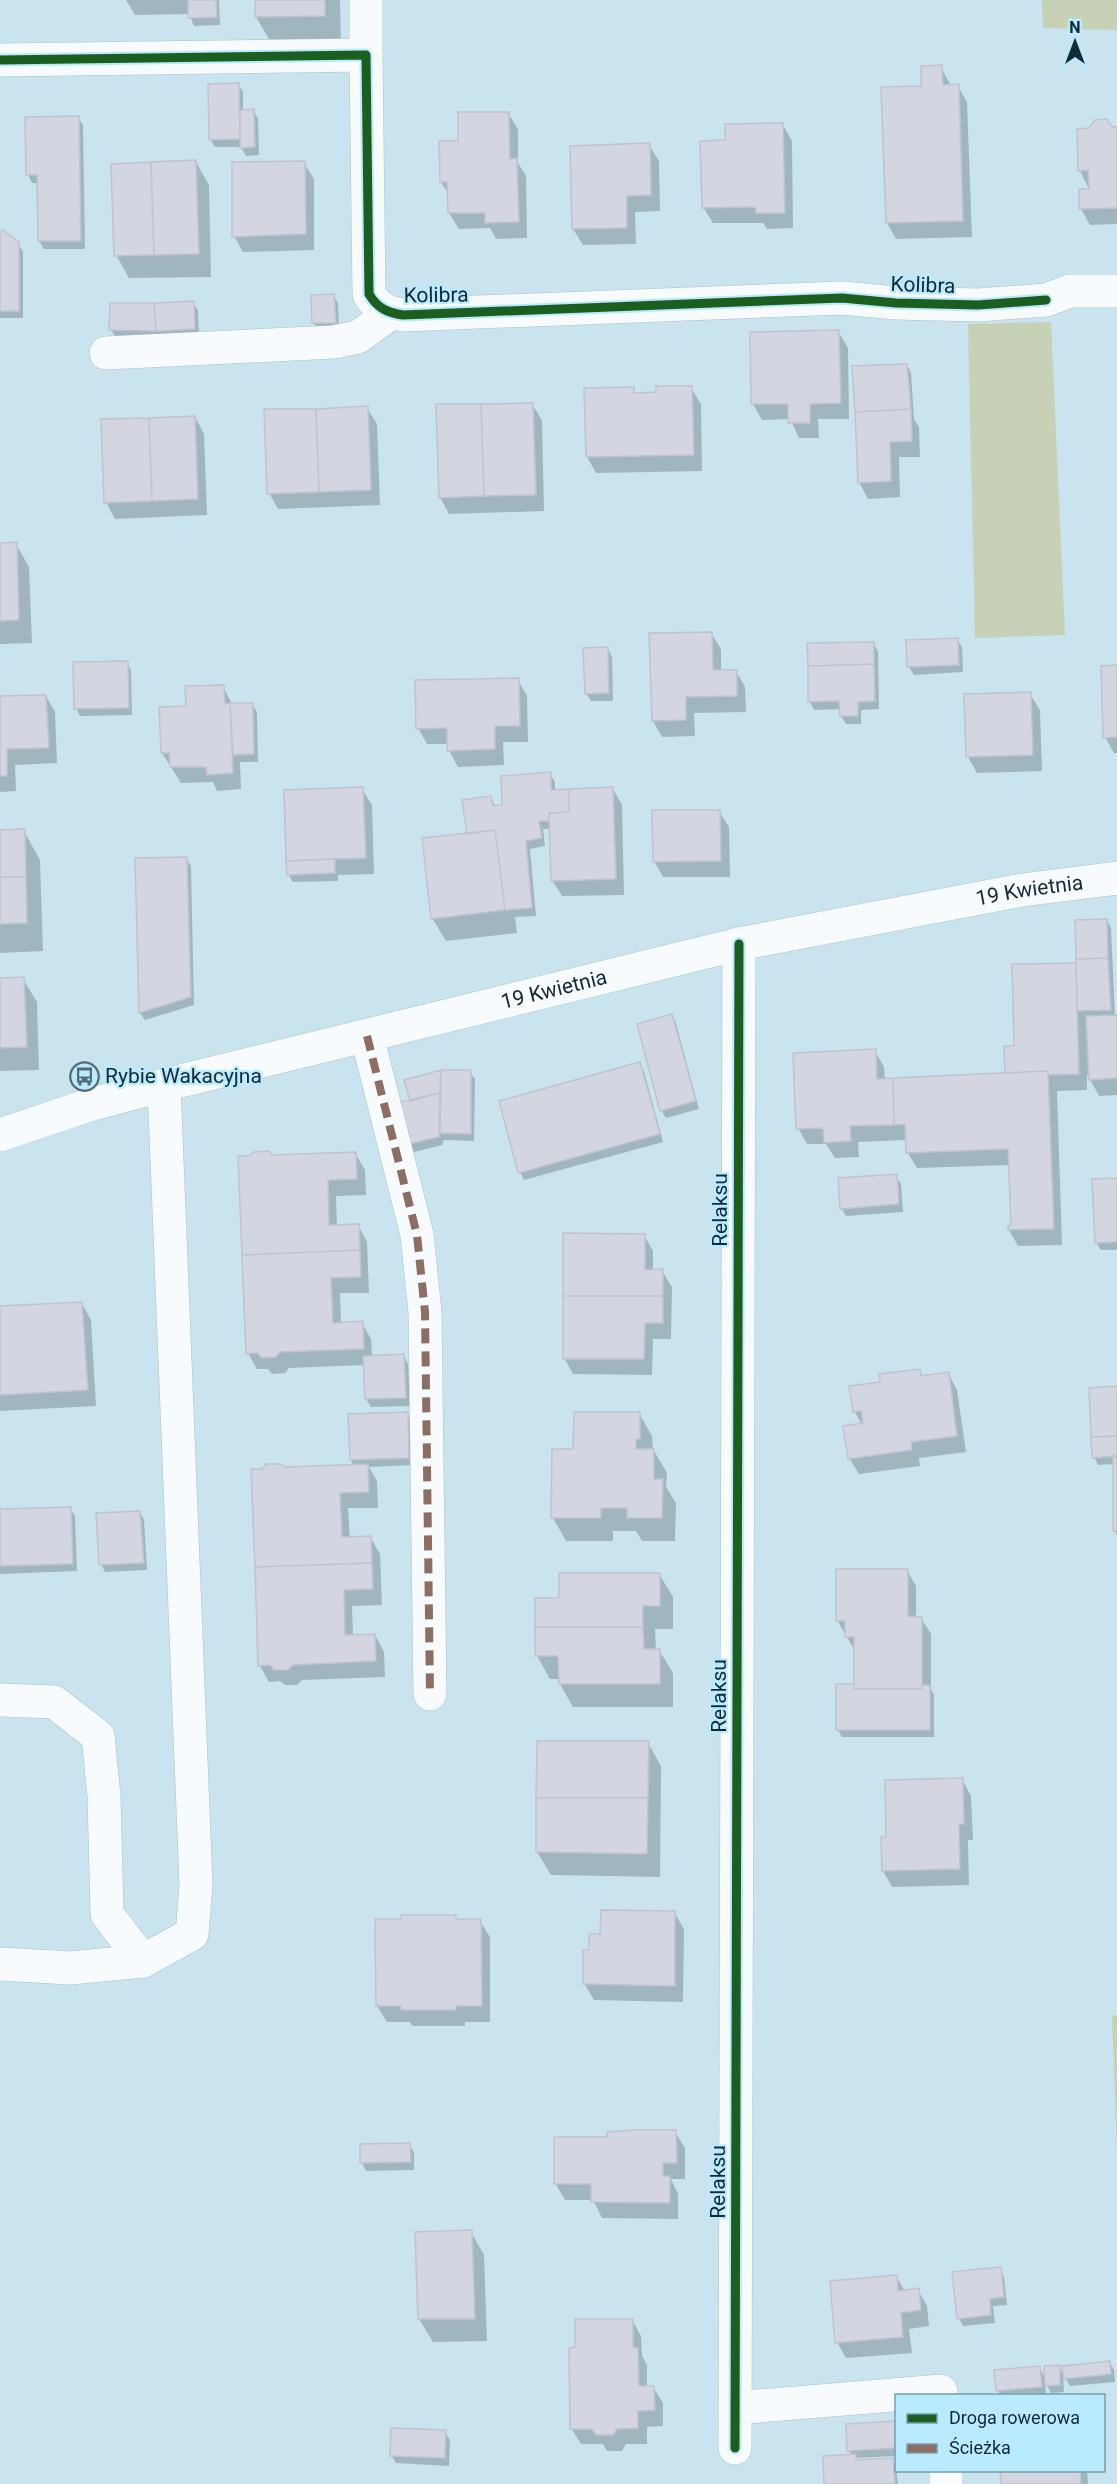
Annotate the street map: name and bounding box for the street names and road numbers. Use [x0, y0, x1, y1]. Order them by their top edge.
street label: Kolibra [890, 272, 956, 298]
street label: Kolibra [403, 282, 469, 308]
street label: 19 Kwietnia [974, 870, 1085, 911]
street label: 19 Kwietnia [498, 965, 609, 1014]
street label: Relaksu [708, 1173, 732, 1247]
street label: Relaksu [707, 1659, 731, 1733]
street label: Relaksu [706, 2145, 730, 2219]

